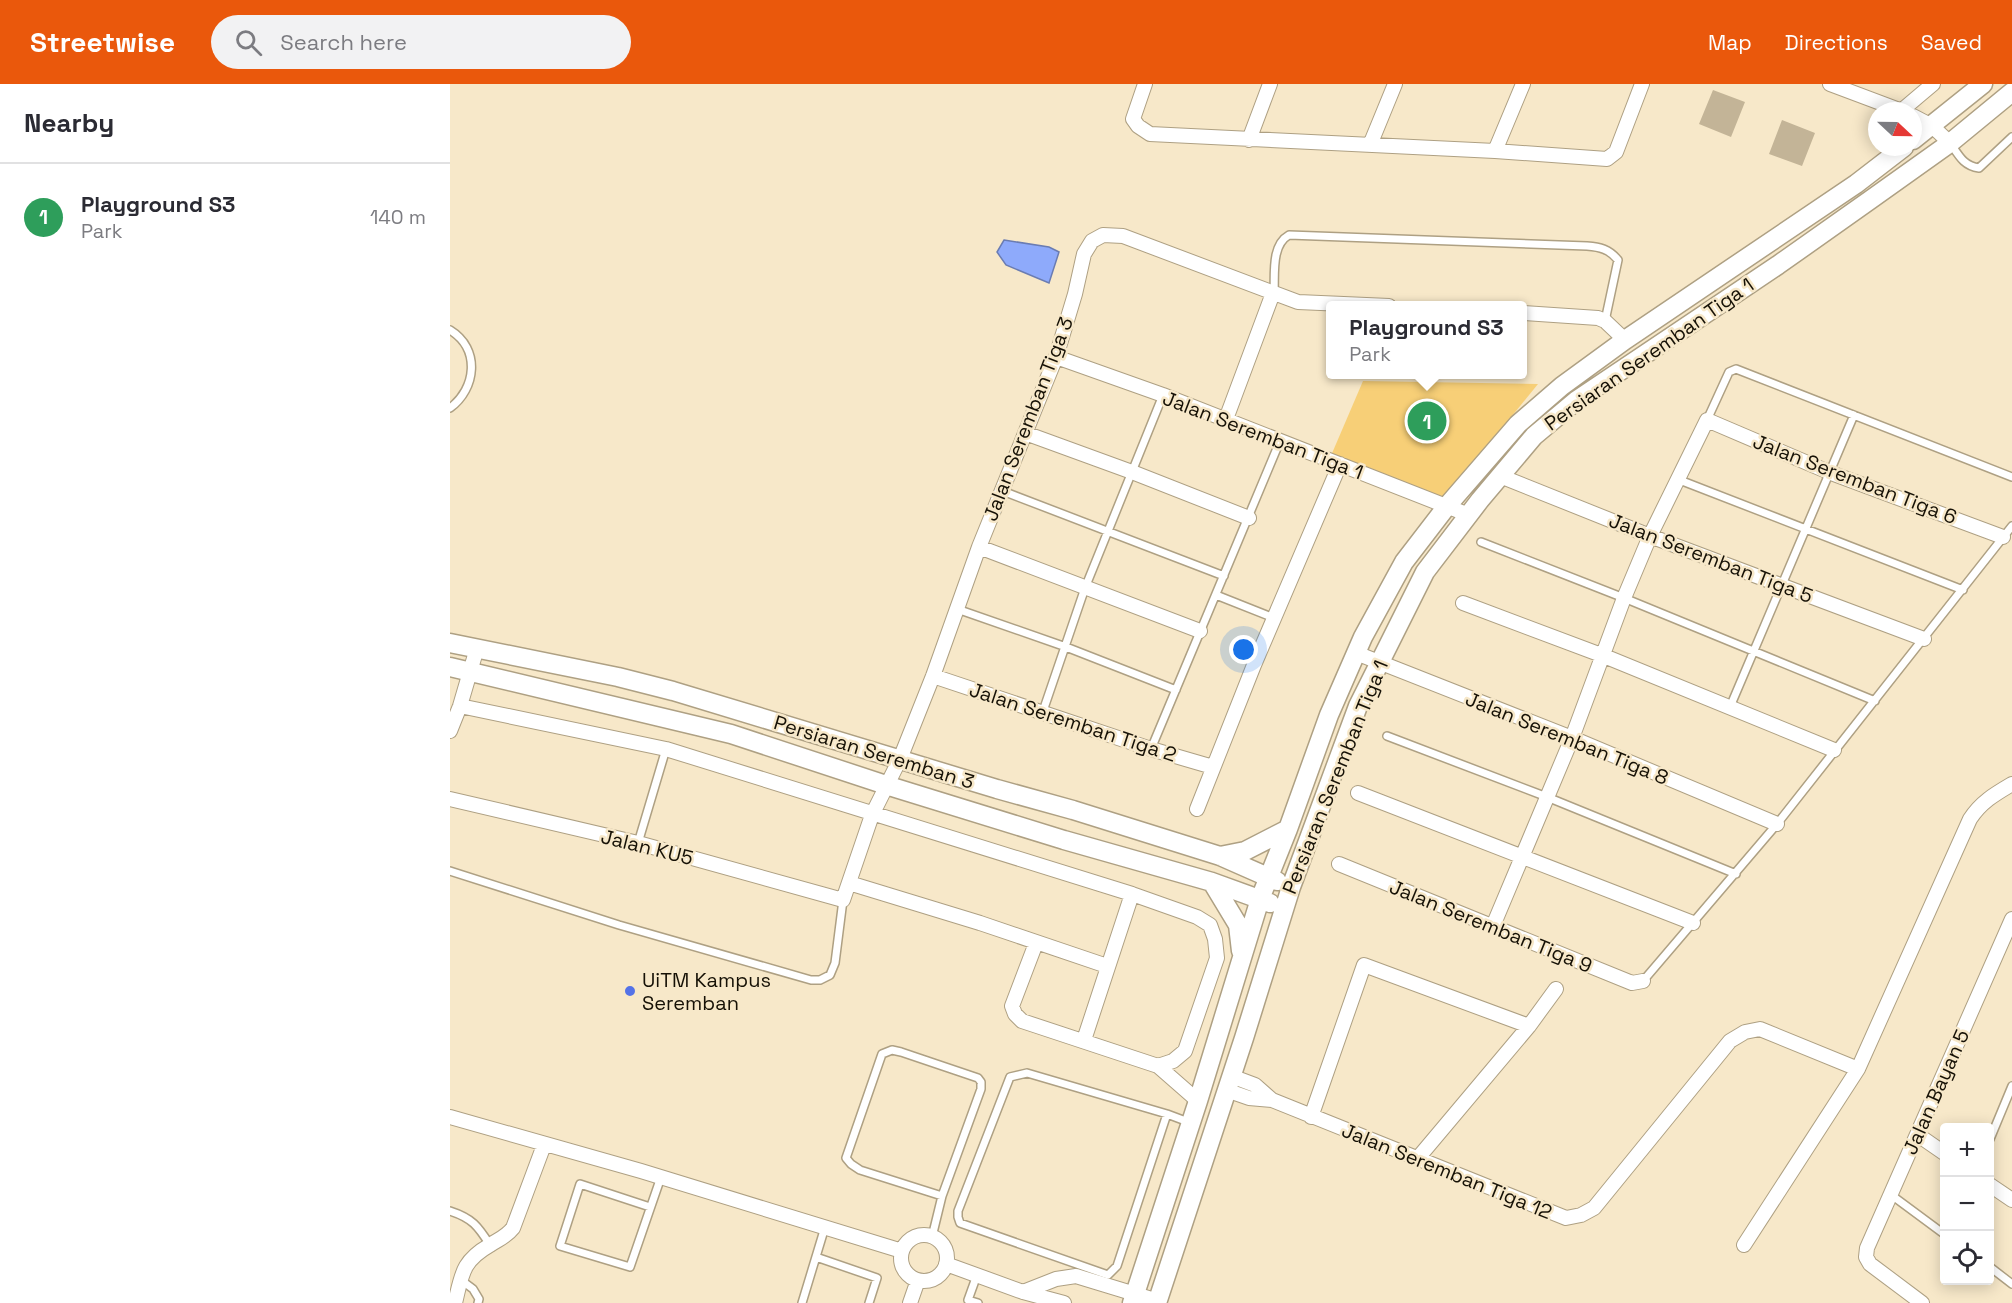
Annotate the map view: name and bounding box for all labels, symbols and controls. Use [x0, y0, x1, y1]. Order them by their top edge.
search box [211, 15, 631, 69]
text: Streetwise [30, 24, 175, 60]
icon: search [232, 26, 265, 59]
text: Search here [280, 28, 407, 56]
text: Map [1708, 29, 1752, 56]
text: Directions [1785, 29, 1888, 56]
text: Saved [1921, 29, 1982, 56]
north arrow [1868, 102, 1922, 156]
text: Nearby [24, 106, 114, 140]
text: Playground S3 [81, 190, 235, 218]
text: 1 [39, 204, 48, 230]
text: 140 m [370, 204, 426, 230]
text: Park [81, 218, 123, 244]
street label: Persiaran Seremban Tiga 1 [1539, 272, 1759, 436]
popup [1326, 301, 1527, 379]
street label: Jalan Seremban Tiga 3 [977, 313, 1079, 525]
text: Playground S3 [1349, 313, 1504, 341]
text: Park [1349, 341, 1391, 367]
street label: Jalan Seremban Tiga 1 [1159, 385, 1367, 485]
pin: 1 [1408, 398, 1446, 444]
street label: Jalan Seremban Tiga 6 [1749, 428, 1961, 530]
street label: Jalan Seremban Tiga 5 [1605, 507, 1817, 609]
your location [1229, 635, 1258, 664]
street label: Persiaran Seremban Tiga 1 [1276, 656, 1394, 898]
street label: Jalan Seremban Tiga 2 [966, 676, 1180, 768]
street label: Jalan Seremban Tiga 8 [1462, 685, 1672, 791]
street label: Persiaran Seremban 3 [771, 709, 977, 795]
street label: Jalan KU5 [598, 823, 696, 871]
street label: Jalan Seremban Tiga 9 [1386, 873, 1596, 979]
place label: UiTM Kampus Seremban [642, 967, 771, 1016]
marker: UiTM Kampus Seremban [623, 984, 637, 998]
street label: Jalan Bayan 5 [1897, 1025, 1975, 1159]
street label: Jalan Seremban Tiga 12 [1338, 1117, 1556, 1225]
map controls [1940, 1123, 1994, 1285]
button: + [1940, 1123, 1994, 1177]
button: − [1940, 1177, 1994, 1231]
button: locate [1940, 1231, 1994, 1285]

